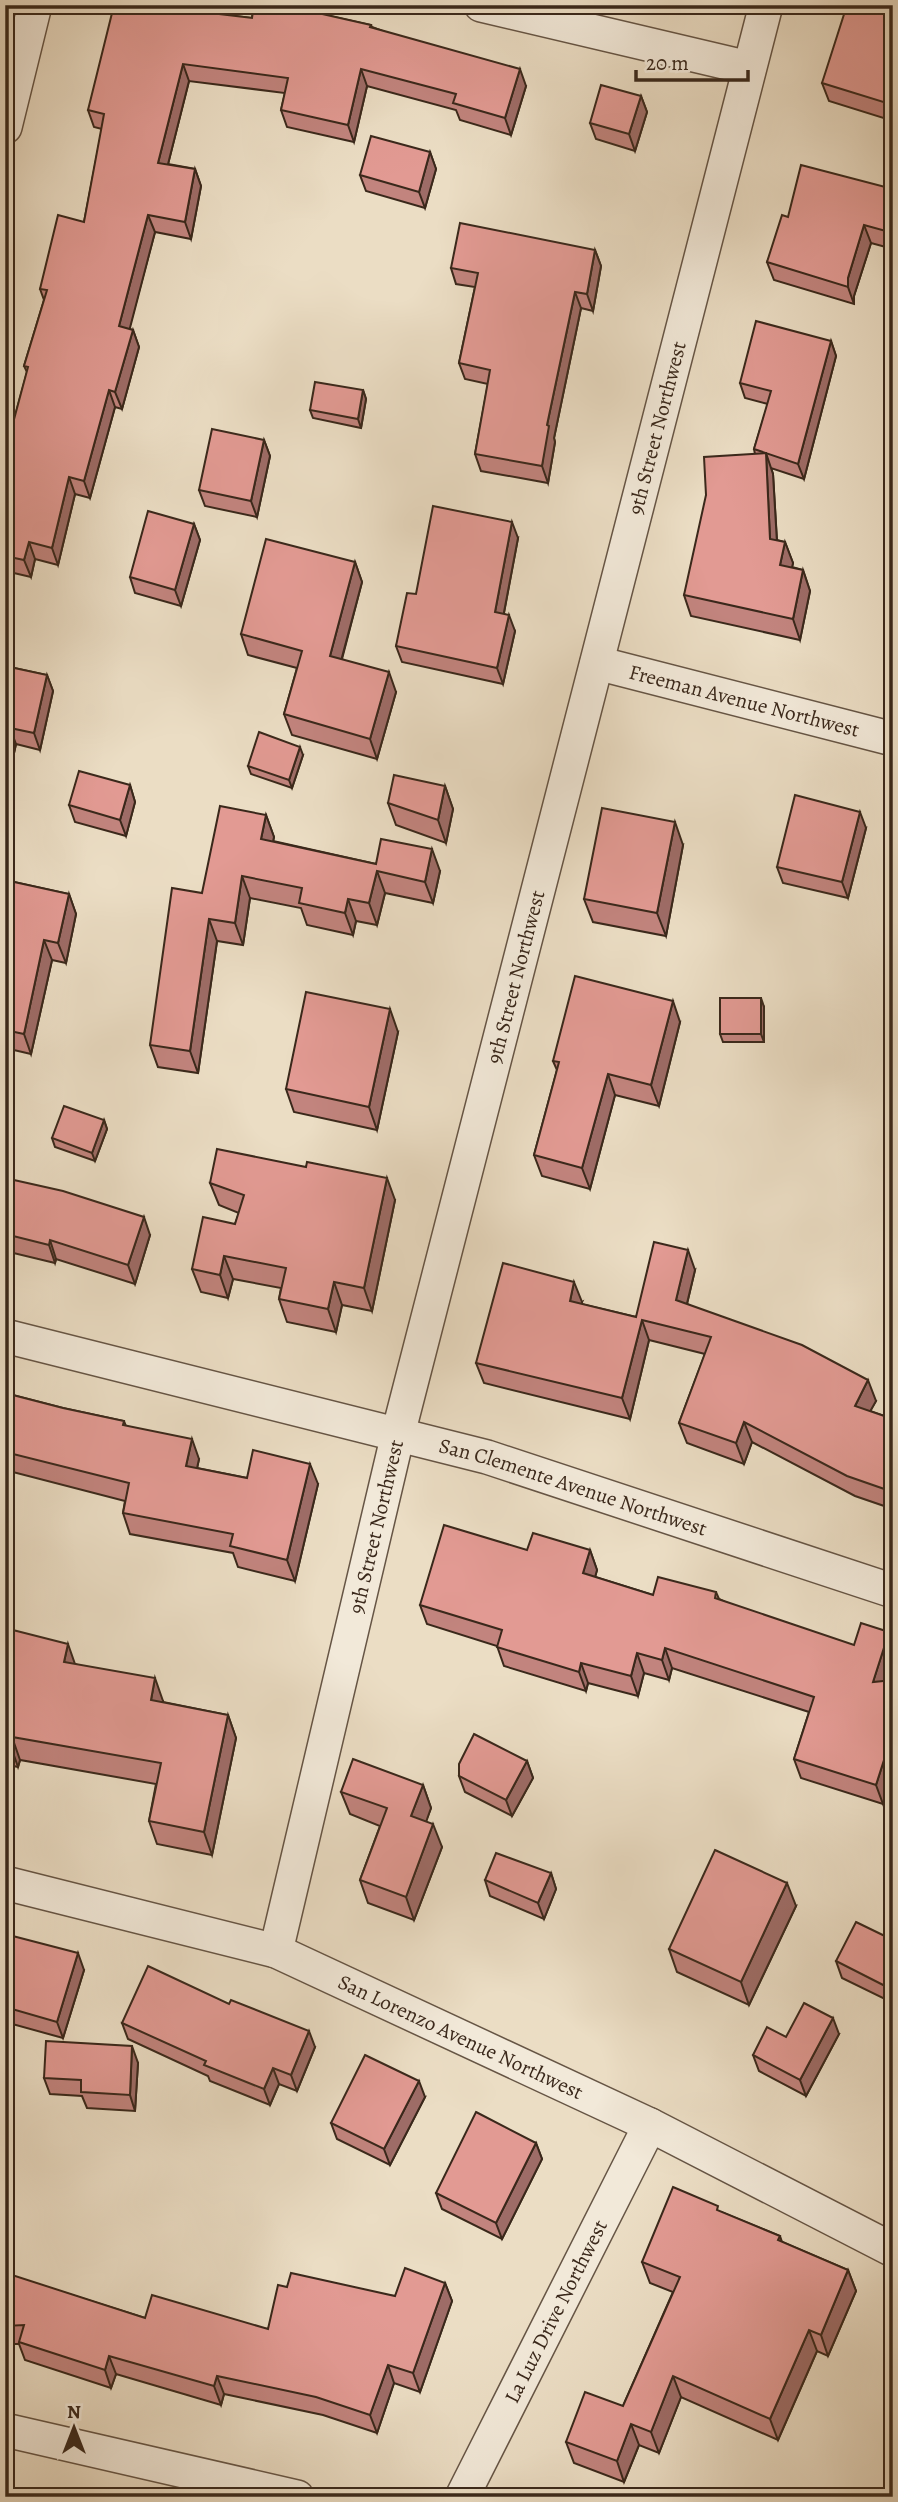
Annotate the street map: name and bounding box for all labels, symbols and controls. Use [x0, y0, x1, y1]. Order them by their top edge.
scale bar [636, 38, 748, 82]
text: 20 m [646, 49, 689, 77]
street label: 9th Street Northwest [621, 338, 693, 518]
street label: Freeman Avenue Northwest [626, 658, 863, 744]
street label: 9th Street Northwest [480, 887, 551, 1067]
street label: San Clemente Avenue Northwest [436, 1432, 711, 1543]
street label: 9th Street Northwest [342, 1437, 410, 1617]
street label: San Lorenzo Avenue Northwest [333, 1968, 588, 2106]
street label: La Luz Drive Northwest [498, 2215, 614, 2408]
north arrow [38, 2394, 108, 2464]
text: N [67, 2399, 81, 2425]

